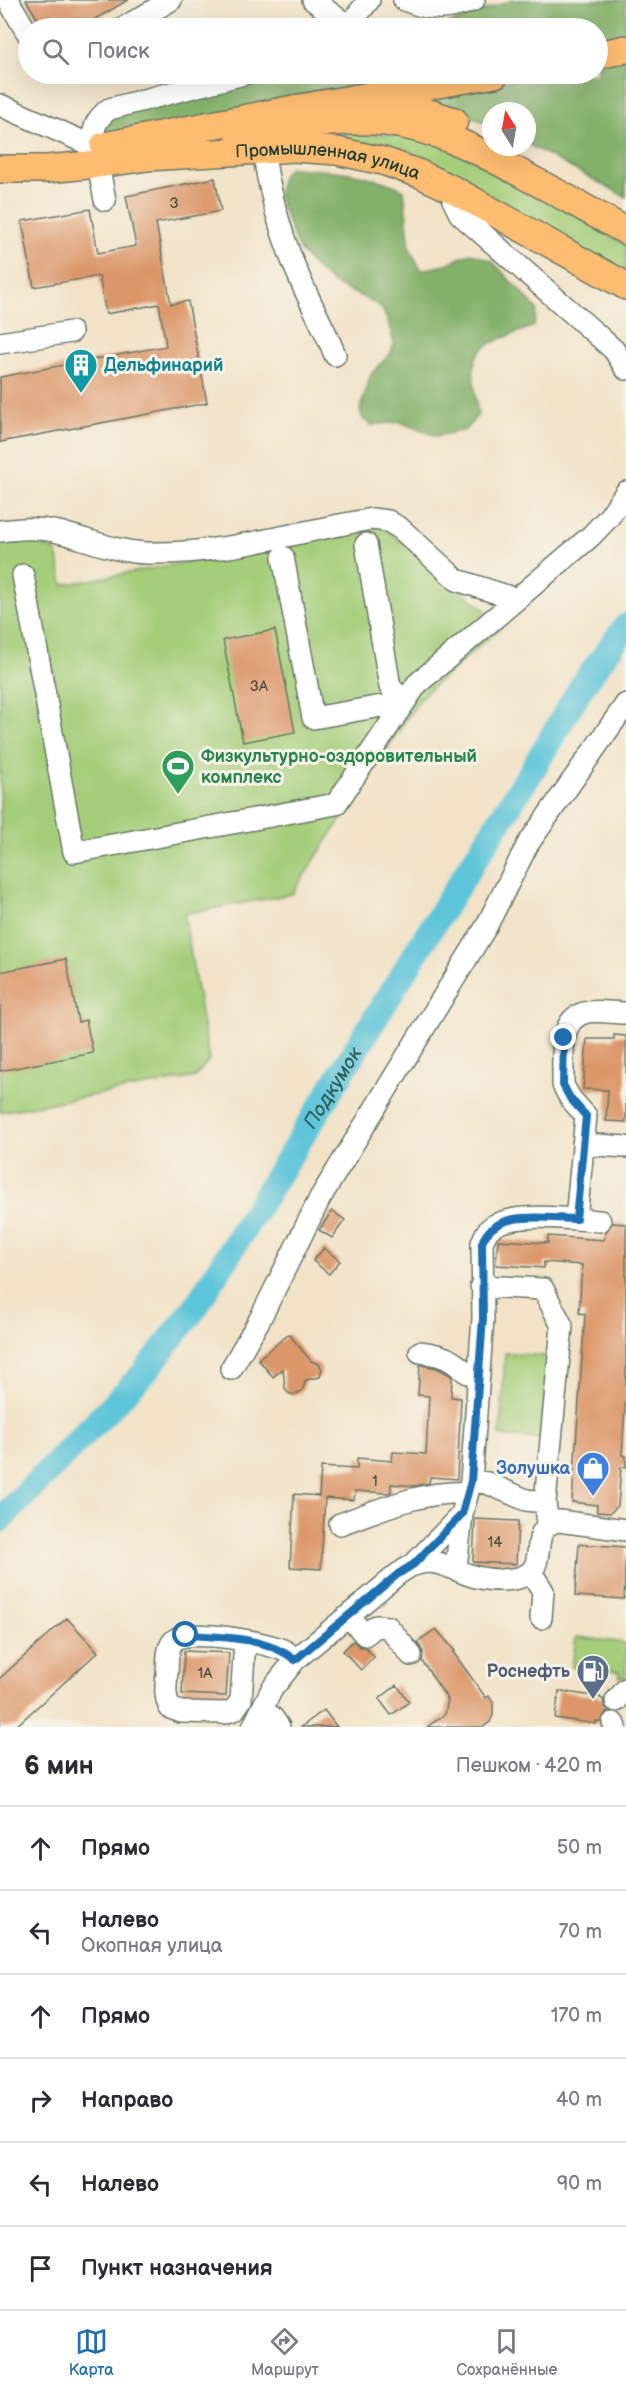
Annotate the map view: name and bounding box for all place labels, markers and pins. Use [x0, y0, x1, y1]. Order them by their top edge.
building icon: Дельфинарий [63, 347, 99, 394]
place label: Дельфинарий [104, 355, 223, 376]
place label: Физкультурно-оздоровительный комплекс [201, 746, 477, 788]
sports icon: Физкультурно-оздоровительный комплекс [160, 748, 196, 795]
shop icon: Золушка [575, 1450, 611, 1497]
place label: Золушка [496, 1458, 571, 1479]
fuel station icon: Роснефть [575, 1653, 611, 1700]
place label: Роснефть [486, 1661, 571, 1682]

